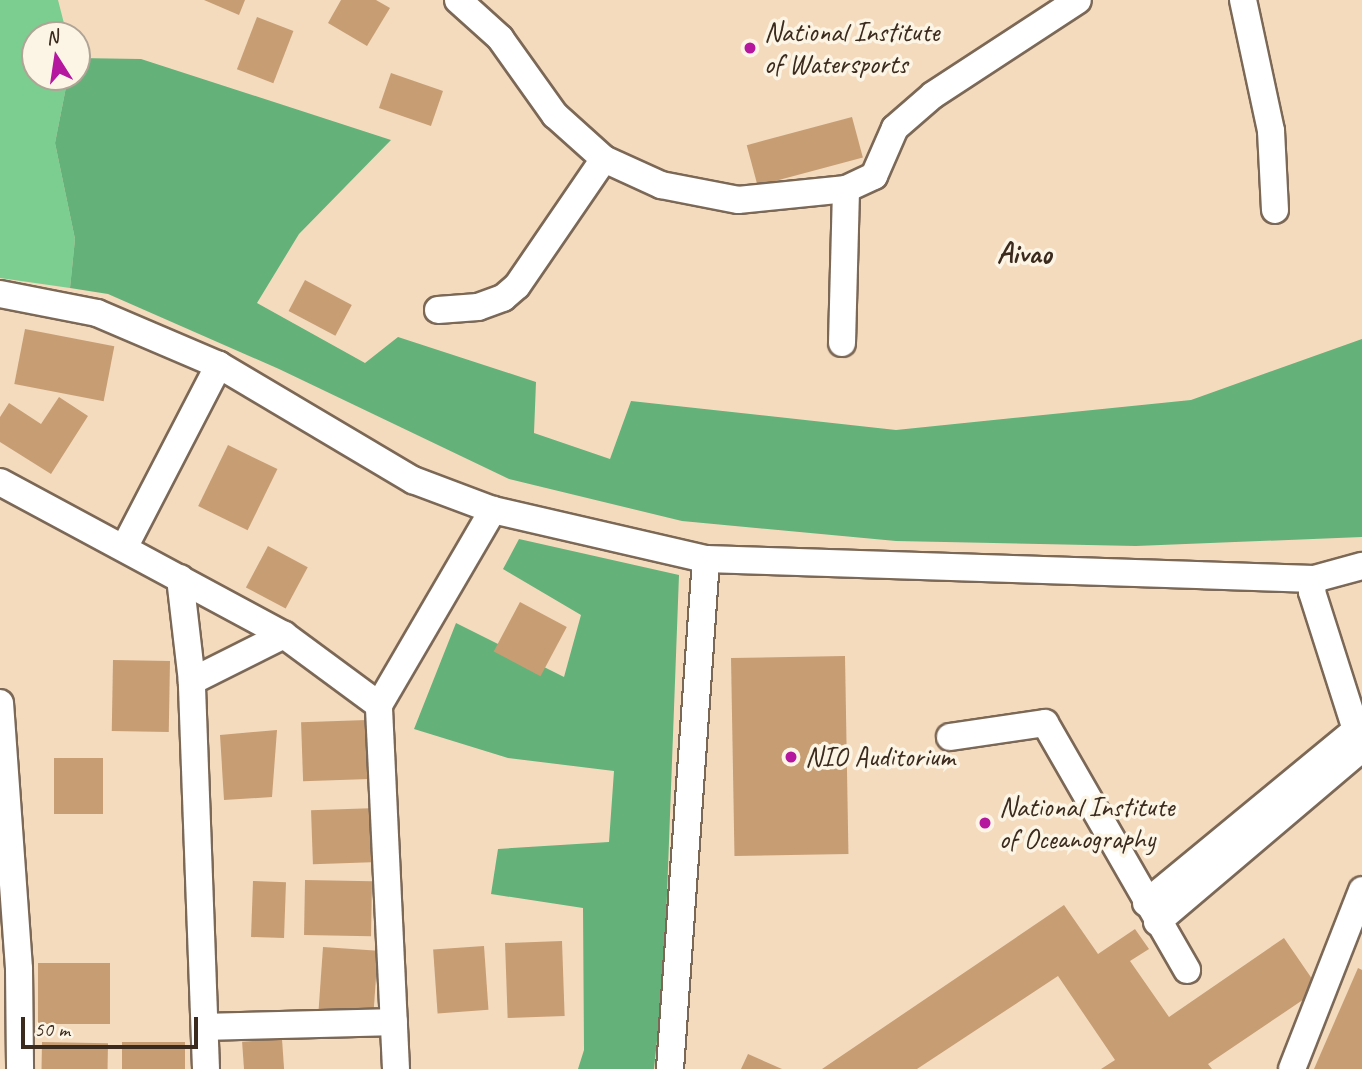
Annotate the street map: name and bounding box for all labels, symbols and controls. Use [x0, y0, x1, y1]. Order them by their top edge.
place label: National Institute of Watersports [764, 15, 939, 81]
north arrow [21, 21, 91, 91]
text: N [44, 24, 60, 50]
marker: National Institute of Watersports [742, 40, 758, 56]
district label: Aivao [997, 235, 1051, 271]
place label: NIO Auditorium [805, 740, 955, 774]
marker: NIO Auditorium [783, 749, 799, 765]
place label: National Institute of Oceanography [999, 790, 1174, 856]
marker: National Institute of Oceanography [977, 815, 993, 831]
scale bar [24, 1002, 201, 1046]
text: 50 m [34, 1016, 70, 1042]

